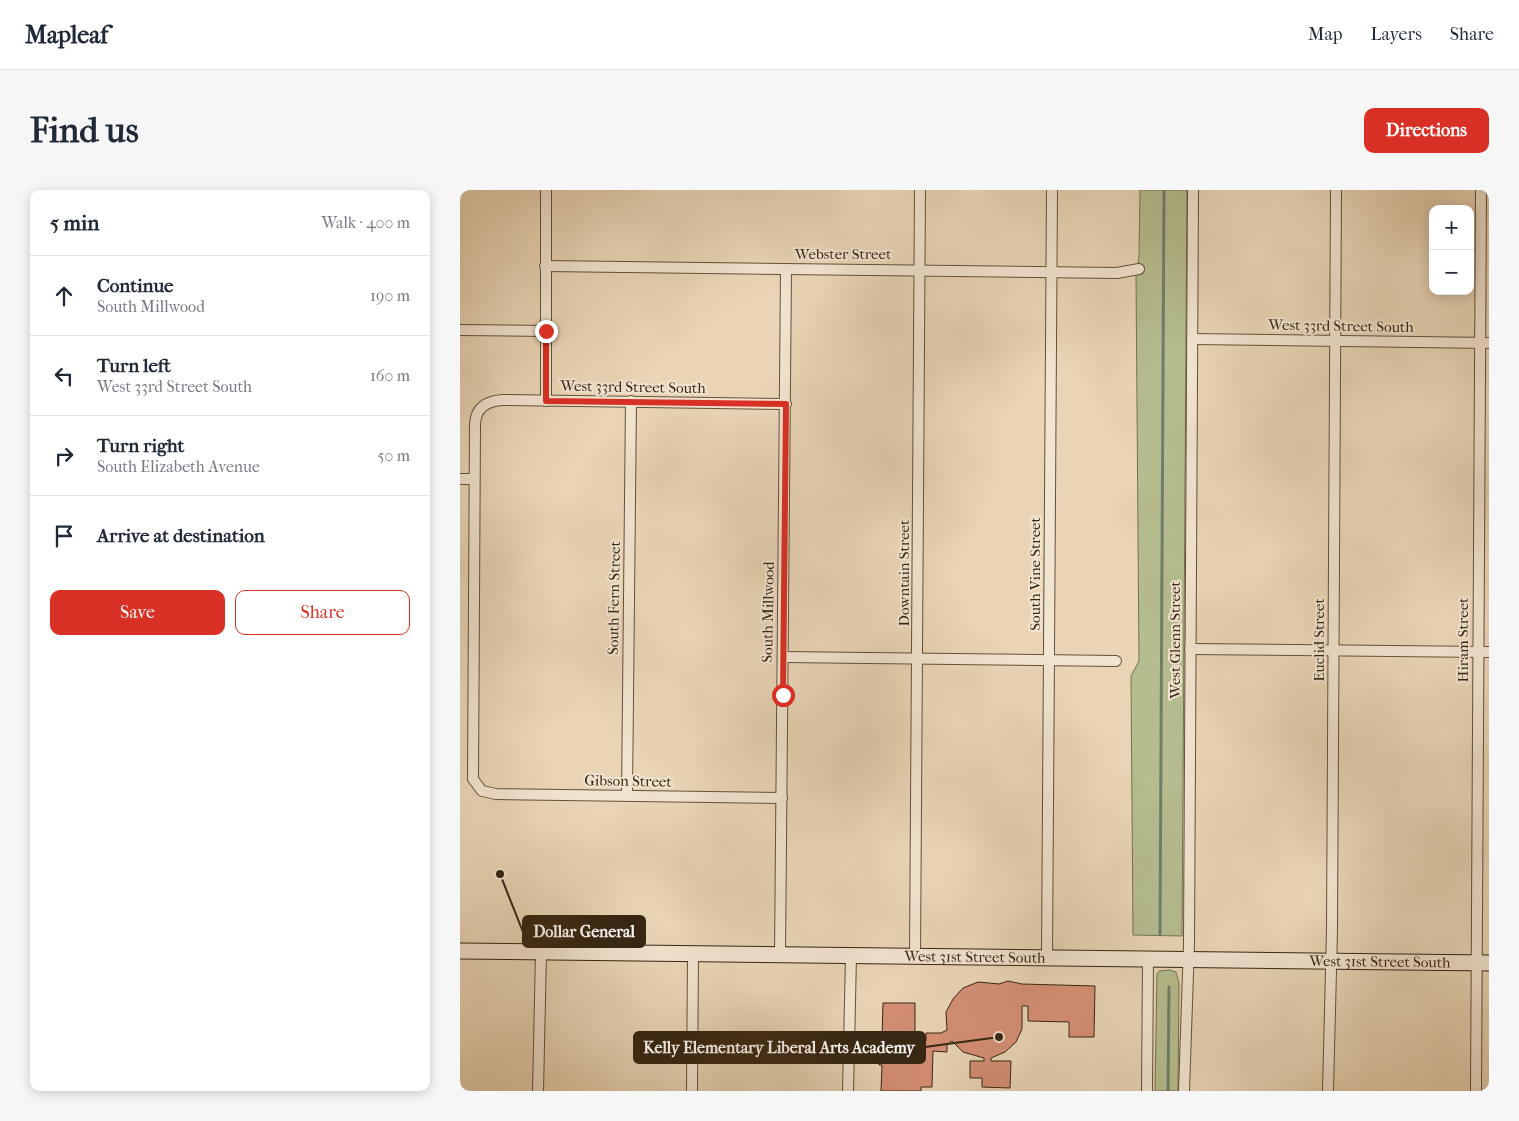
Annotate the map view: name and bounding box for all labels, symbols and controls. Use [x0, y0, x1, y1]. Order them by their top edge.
text: Mapleaf [25, 21, 108, 49]
text: Map [1308, 24, 1342, 45]
text: Layers [1370, 24, 1422, 45]
text: Share [1450, 24, 1494, 45]
button: Directions [1364, 108, 1489, 153]
text: Find us [30, 110, 139, 151]
map controls [1429, 205, 1474, 295]
button: + [1429, 205, 1474, 250]
text: 5 min [50, 211, 99, 235]
text: Walk · 400 m [321, 213, 410, 232]
street label: Webster Street [794, 245, 892, 263]
button: − [1429, 250, 1474, 295]
text: Continue [97, 275, 173, 297]
icon: ahead [50, 282, 78, 310]
text: 190 m [370, 286, 410, 305]
text: South Millwood [97, 297, 205, 316]
street label: West 33rd Street South [1267, 316, 1414, 336]
route end [535, 320, 558, 343]
text: Turn left [97, 355, 171, 377]
icon: left [50, 362, 78, 390]
text: 160 m [370, 366, 410, 385]
text: West 33rd Street South [97, 377, 252, 396]
street label: West 33rd Street South [559, 377, 706, 397]
text: Turn right [97, 435, 184, 457]
icon: right [50, 442, 78, 470]
text: 50 m [378, 446, 410, 465]
text: South Elizabeth Avenue [97, 457, 260, 476]
street label: South Vine Street [1026, 517, 1044, 631]
street label: Downtain Street [895, 519, 913, 626]
icon: arrive [50, 522, 78, 550]
text: Arrive at destination [97, 525, 265, 547]
street label: South Fern Street [604, 540, 624, 655]
street label: South Millwood [758, 560, 778, 663]
street label: West Glenn Street [1166, 581, 1184, 700]
button: Save [50, 590, 225, 635]
button: Share [235, 590, 410, 635]
street label: Hiram Street [1454, 597, 1472, 682]
street label: Euclid Street [1310, 598, 1328, 682]
route start [772, 684, 795, 707]
street label: Gibson Street [584, 771, 672, 791]
callout: Dollar General [523, 916, 645, 947]
text: Dollar General [533, 922, 635, 941]
street label: West 31st Street South [903, 947, 1046, 967]
street label: West 31st Street South [1308, 952, 1451, 972]
callout: Kelly Elementary Liberal Arts Academy [634, 1032, 925, 1063]
text: Kelly Elementary Liberal Arts Academy [643, 1038, 916, 1058]

